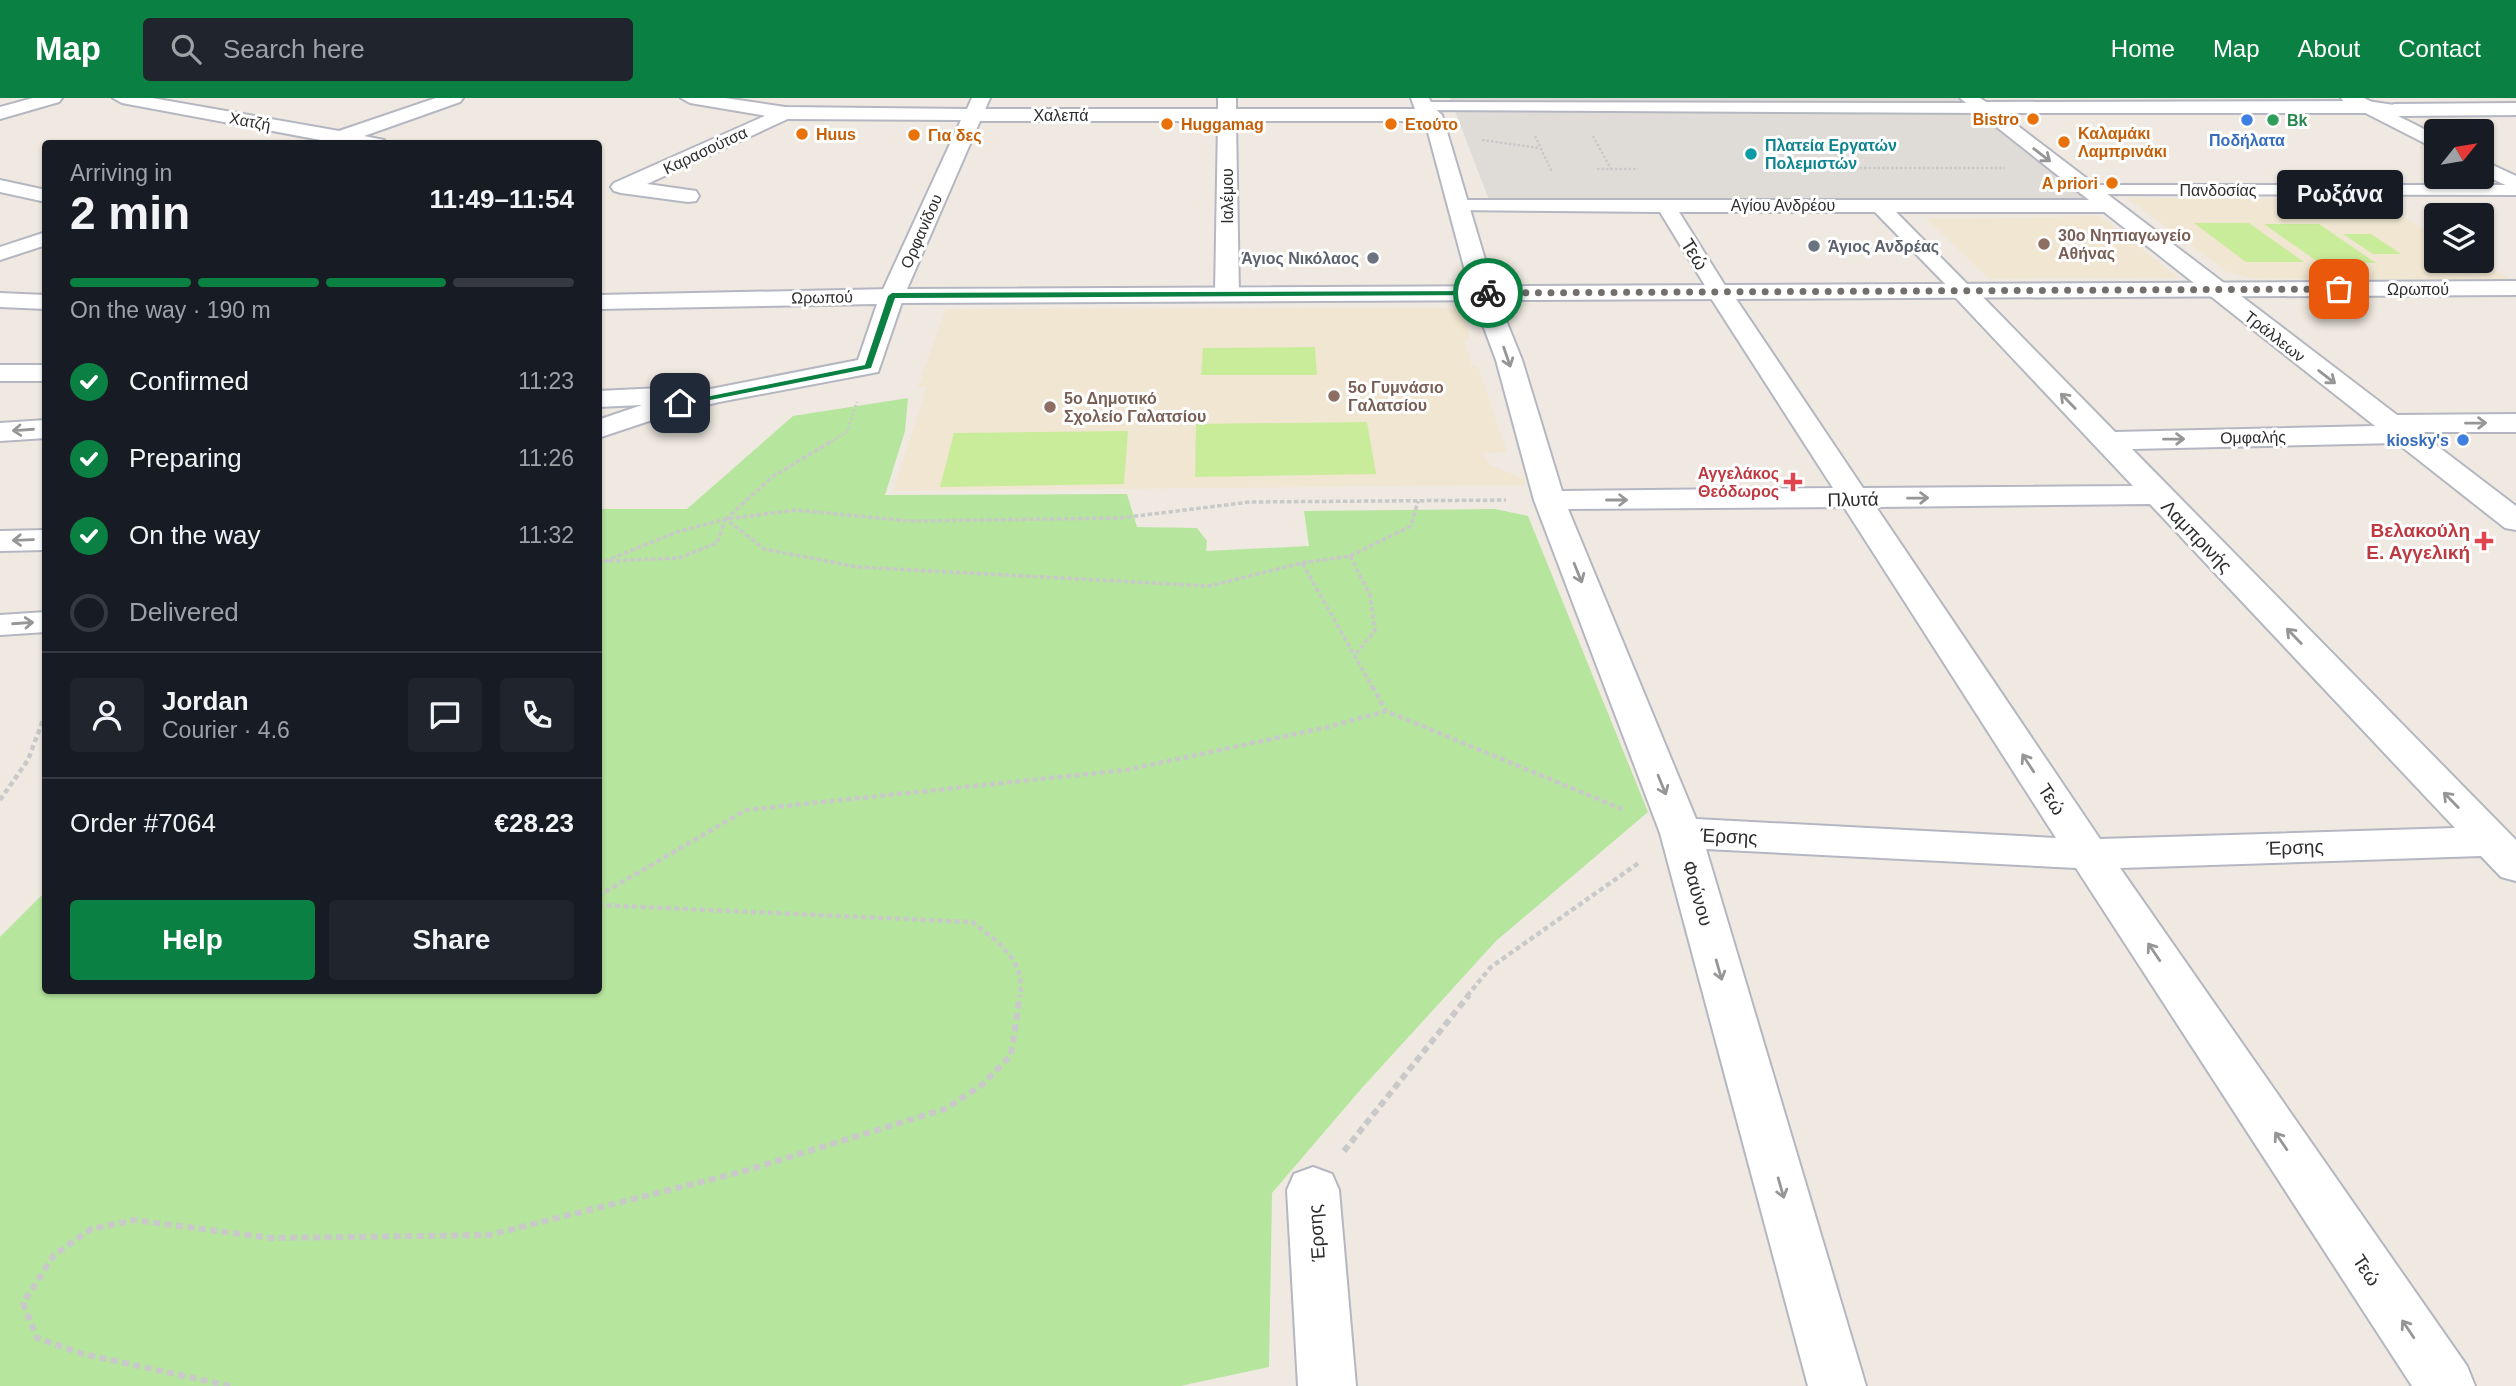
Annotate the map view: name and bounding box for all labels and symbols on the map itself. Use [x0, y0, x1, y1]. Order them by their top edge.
street label: Χαλεπά [1033, 107, 1089, 124]
street label: Χατζή [228, 110, 272, 134]
place label: Bistro [1973, 111, 2019, 128]
marker: Bistro [2025, 111, 2041, 127]
marker: Ποδήλατα [2239, 112, 2255, 128]
marker: Bk [2265, 112, 2281, 128]
place label: Bk [2287, 112, 2308, 129]
marker: Huggamag [1159, 116, 1175, 132]
place label: Huggamag [1181, 116, 1264, 133]
marker: Ετούτο [1383, 116, 1399, 132]
place label: Ετούτο [1405, 116, 1458, 133]
north arrow [2424, 119, 2494, 189]
street label: Καρασούτσα [660, 124, 750, 177]
place label: Καλαμάκι Λαμπρινάκι [2078, 125, 2167, 160]
marker: Huus [794, 126, 810, 142]
place label: Huus [816, 126, 856, 143]
marker: Για δες [906, 127, 922, 143]
place label: Για δες [928, 127, 981, 145]
place label: Ποδήλατα [2209, 132, 2285, 149]
marker: Καλαμάκι Λαμπρινάκι [2056, 134, 2072, 150]
place label: Πλατεία Εργατών Πολεμιστών [1765, 137, 1897, 172]
marker: Πλατεία Εργατών Πολεμιστών [1743, 146, 1759, 162]
one-way arrow [2033, 148, 2051, 163]
street label: Ιαλέμου [1219, 168, 1236, 224]
callout: Ρωξάνα [2276, 170, 2402, 219]
place label: A priori [2042, 175, 2098, 192]
marker: A priori [2104, 175, 2120, 191]
street label: Πανδοσίας [2180, 182, 2257, 199]
street label: Ορφανίδου [898, 192, 945, 271]
street label: Αγίου Ανδρέου [1731, 197, 1835, 214]
place label: 30ο Νηπιαγωγείο Αθήνας [2058, 227, 2191, 263]
street label: Τεώ [1677, 235, 1712, 274]
marker: 30ο Νηπιαγωγείο Αθήνας [2036, 236, 2052, 252]
marker: Άγιος Ανδρέας [1806, 238, 1822, 254]
place label: Άγιος Ανδρέας [1828, 238, 1939, 256]
place label: Άγιος Νικόλαος [1241, 250, 1359, 268]
marker: Άγιος Νικόλαος [1365, 250, 1381, 266]
courier [1453, 258, 1523, 328]
pin [2309, 259, 2369, 319]
street label: Ωρωπού [2387, 281, 2449, 298]
street label: Ωρωπού [791, 288, 853, 307]
street label: Τράλλεων [2241, 308, 2308, 365]
one-way arrow [1502, 346, 1514, 368]
one-way arrow [2317, 369, 2336, 384]
pin [650, 373, 710, 433]
place label: 5ο Γυμνάσιο Γαλατσίου [1348, 379, 1444, 414]
marker: 5ο Γυμνάσιο Γαλατσίου [1326, 388, 1342, 404]
place label: 5ο Δημοτικό Σχολείο Γαλατσίου [1064, 390, 1206, 425]
one-way arrow [2060, 393, 2077, 410]
marker: 5ο Δημοτικό Σχολείο Γαλατσίου [1042, 399, 1058, 415]
one-way arrow [2465, 416, 2488, 430]
one-way arrow [12, 424, 35, 437]
street label: Ομφαλής [2220, 428, 2286, 447]
one-way arrow [2162, 432, 2185, 446]
place label: kiosky's [2386, 432, 2449, 449]
marker: kiosky's [2455, 432, 2471, 448]
place label: Αγγελάκος Θεόδωρος [1698, 465, 1779, 501]
marker: Αγγελάκος Θεόδωρος [1785, 474, 1801, 490]
street label: Πλυτά [1827, 489, 1879, 510]
one-way arrow [1906, 491, 1929, 505]
one-way arrow [1605, 493, 1628, 507]
street label: Λαμπρινής [2157, 496, 2236, 577]
place label: Βελακούλη Ε. Αγγελική [2366, 520, 2470, 563]
marker: Βελακούλη Ε. Αγγελική [2476, 533, 2492, 549]
one-way arrow [12, 534, 35, 547]
one-way arrow [1572, 562, 1585, 584]
one-way arrow [11, 617, 34, 630]
one-way arrow [2285, 628, 2302, 645]
one-way arrow [2020, 753, 2034, 773]
one-way arrow [1656, 773, 1669, 795]
street label: Τεώ [2034, 780, 2069, 819]
one-way arrow [2443, 792, 2460, 809]
street label: Έρσης [1699, 824, 1758, 848]
street label: Έρσης [2265, 836, 2324, 859]
street label: Φαύνου [1678, 858, 1717, 928]
one-way arrow [2147, 943, 2161, 962]
one-way arrow [1714, 958, 1727, 980]
one-way arrow [2274, 1131, 2288, 1151]
one-way arrow [1776, 1177, 1789, 1199]
street label: Έρσης [1304, 1204, 1329, 1263]
street label: Τεώ [2349, 1251, 2385, 1290]
one-way arrow [2401, 1320, 2415, 1340]

